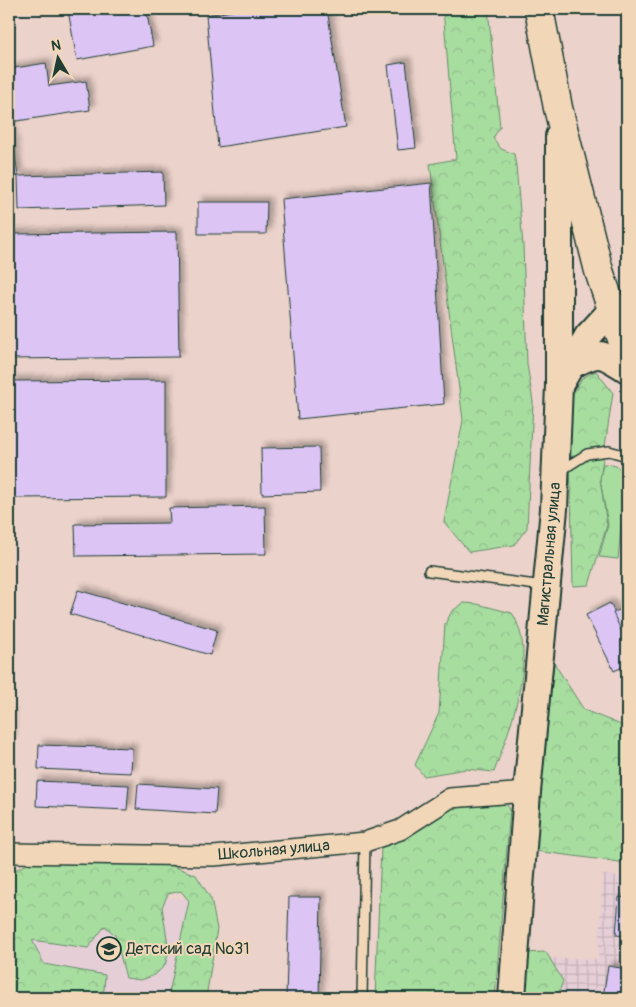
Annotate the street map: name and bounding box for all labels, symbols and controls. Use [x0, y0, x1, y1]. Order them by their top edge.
north arrow [32, 32, 82, 82]
text: N [50, 37, 62, 55]
street label: Магистральная улица [533, 481, 565, 627]
street label: Школьная улица [217, 835, 331, 865]
school or university icon: Детский сад №31 [96, 936, 122, 962]
place label: Детский сад №31 [125, 939, 249, 959]

